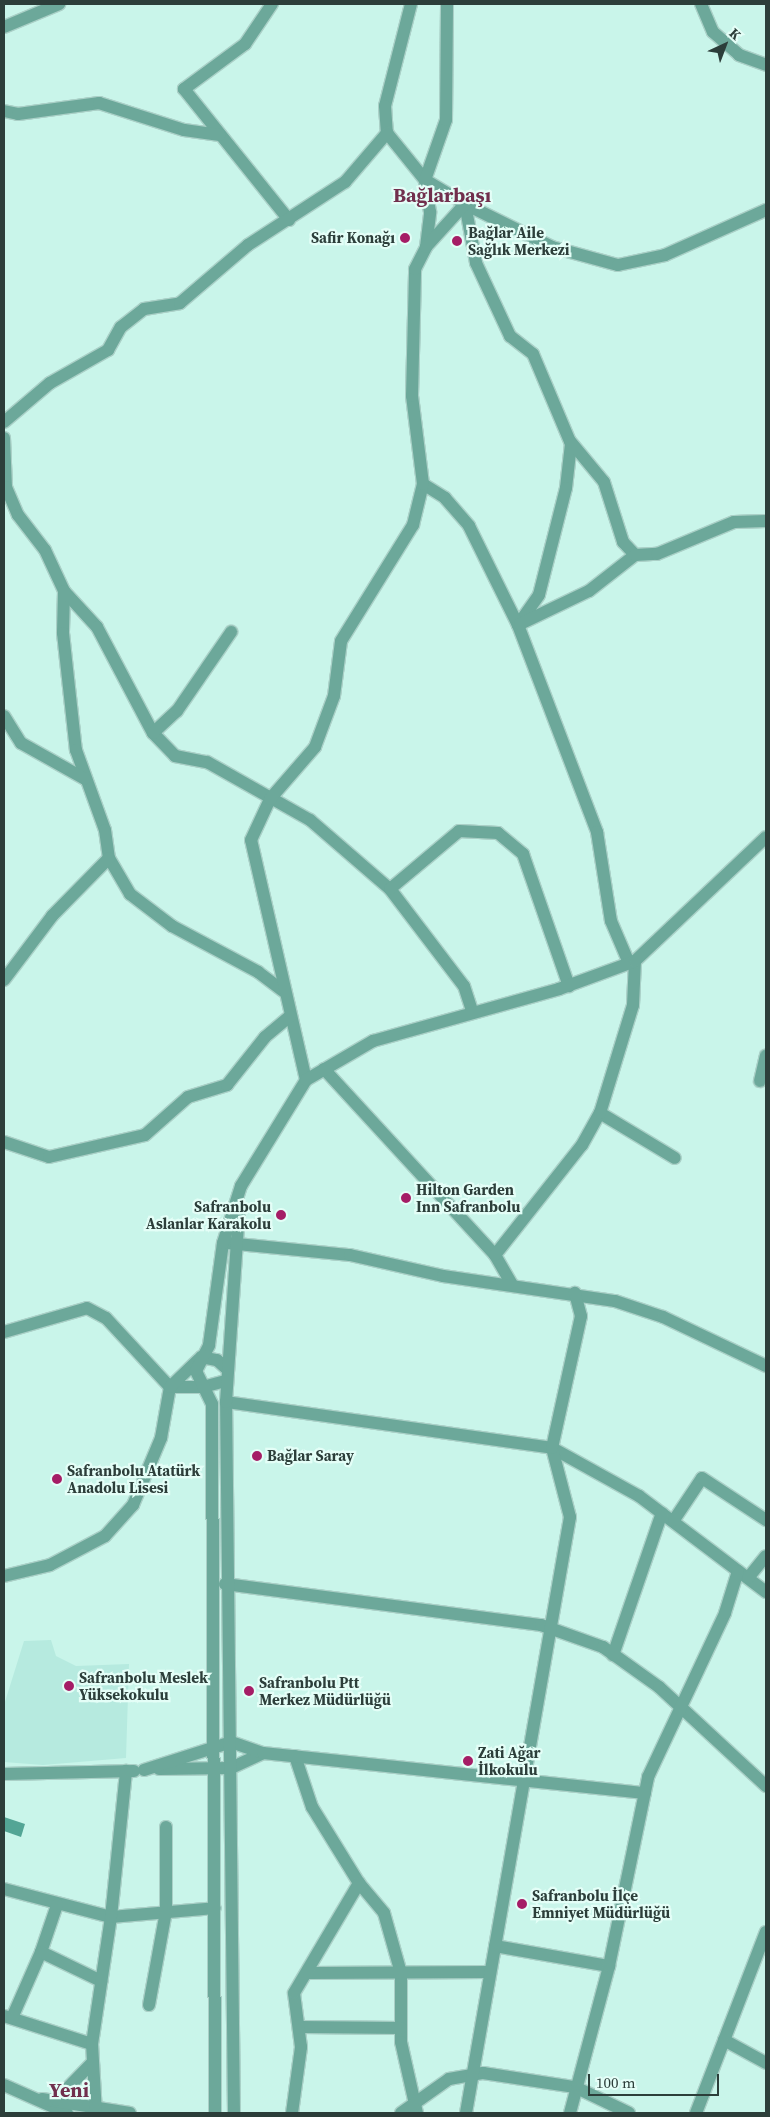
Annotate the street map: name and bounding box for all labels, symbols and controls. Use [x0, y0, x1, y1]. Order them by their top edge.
north arrow [700, 20, 750, 70]
text: K [725, 23, 746, 45]
district label: Bağlarbaşı [393, 183, 491, 207]
place label: Bağlar Aile Sağlık Merkezi [468, 223, 569, 258]
place label: Safir Konağı [311, 229, 395, 247]
marker: Safir Konağı [399, 232, 411, 244]
marker: Bağlar Aile Sağlık Merkezi [450, 234, 464, 248]
place label: Hilton Garden Inn Safranbolu [416, 1180, 520, 1215]
marker: Hilton Garden Inn Safranbolu [400, 1192, 412, 1204]
place label: Safranbolu Aslanlar Karakolu [146, 1197, 271, 1232]
marker: Safranbolu Aslanlar Karakolu [275, 1209, 287, 1221]
place label: Bağlar Saray [267, 1447, 354, 1465]
marker: Bağlar Saray [251, 1450, 263, 1462]
place label: Safranbolu Atatürk Anadolu Lisesi [67, 1461, 200, 1496]
marker: Safranbolu Atatürk Anadolu Lisesi [51, 1473, 63, 1485]
place label: Safranbolu Meslek Yüksekokulu [79, 1668, 208, 1703]
place label: Safranbolu Ptt Merkez Müdürlüğü [259, 1673, 391, 1708]
marker: Safranbolu Meslek Yüksekokulu [63, 1680, 75, 1692]
marker: Safranbolu Ptt Merkez Müdürlüğü [243, 1685, 255, 1697]
place label: Zati Ağar İlkokulu [478, 1743, 541, 1778]
marker: Zati Ağar İlkokulu [462, 1755, 474, 1767]
place label: Safranbolu İlçe Emniyet Müdürlüğü [532, 1886, 670, 1921]
marker: Safranbolu İlçe Emniyet Müdürlüğü [516, 1898, 528, 1910]
scale bar [590, 2064, 721, 2096]
text: 100 m [596, 2072, 636, 2093]
district label: Yeni [49, 2078, 89, 2102]

